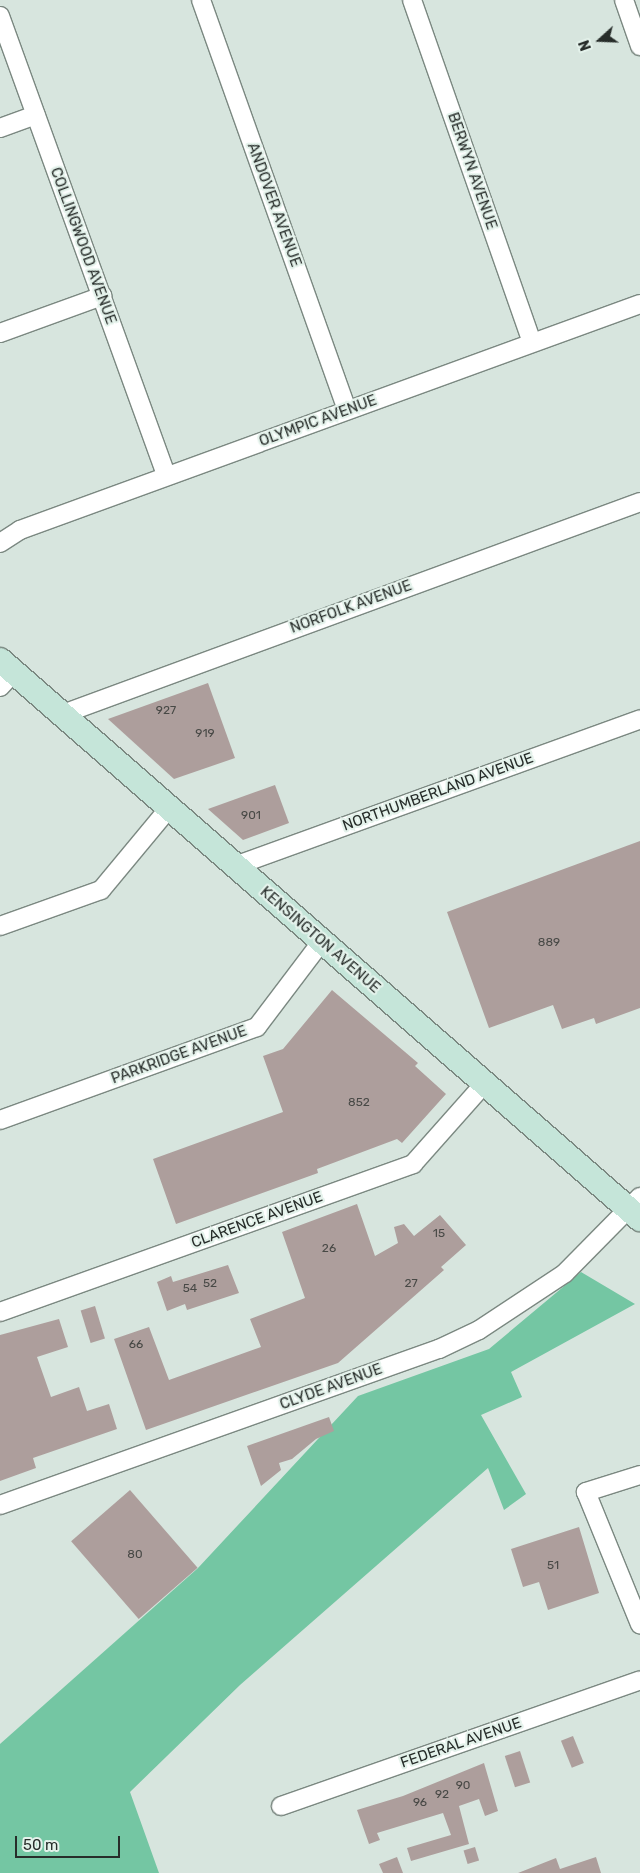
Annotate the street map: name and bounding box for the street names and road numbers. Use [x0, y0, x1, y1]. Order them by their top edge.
street label: BERWYN AVENUE [443, 110, 501, 232]
street label: ANDOVER AVENUE [243, 140, 305, 270]
street label: COLLINGWOOD AVENUE [46, 165, 120, 327]
street label: OLYMPIC AVENUE [257, 391, 379, 451]
street label: NORFOLK AVENUE [287, 577, 415, 637]
street label: NORTHUMBERLAND AVENUE [340, 749, 536, 835]
street label: KENSINGTON AVENUE [256, 883, 384, 997]
street label: PARKRIDGE AVENUE [109, 1022, 249, 1088]
street label: CLARENCE AVENUE [189, 1188, 325, 1252]
street label: CLYDE AVENUE [277, 1360, 385, 1414]
street label: FEDERAL AVENUE [398, 1714, 524, 1772]

